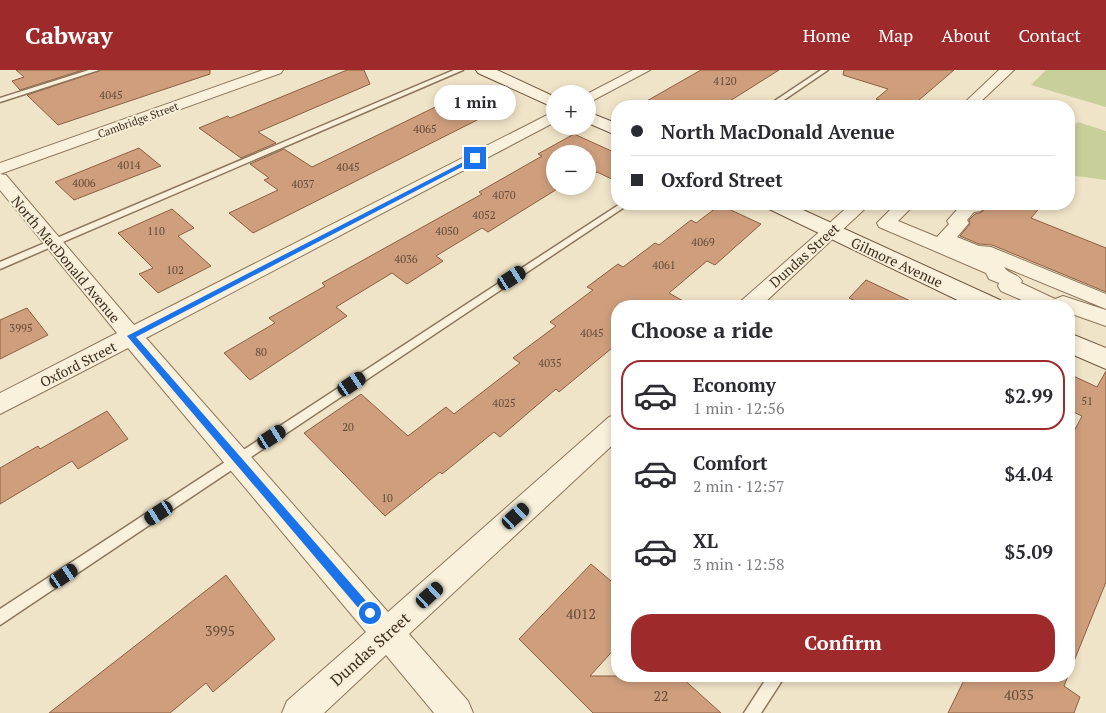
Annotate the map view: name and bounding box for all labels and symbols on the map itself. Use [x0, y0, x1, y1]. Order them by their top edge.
house number: 4120 [713, 74, 737, 88]
callout: 1 min [434, 86, 516, 121]
house number: 4045 [99, 88, 123, 102]
street label: Cambridge Street [96, 99, 180, 141]
house number: 4065 [413, 122, 437, 136]
route end [464, 147, 486, 169]
house number: 4014 [117, 158, 141, 172]
house number: 4045 [336, 160, 360, 174]
house number: 4006 [72, 176, 96, 190]
house number: 4037 [291, 177, 315, 191]
house number: 4070 [492, 188, 516, 202]
street label: North MacDonald Avenue [7, 192, 125, 326]
house number: 4052 [472, 208, 496, 222]
street label: Dundas Street [765, 218, 844, 291]
house number: 110 [147, 224, 165, 238]
house number: 4050 [435, 224, 459, 238]
street label: Gilmore Avenue [848, 232, 946, 292]
house number: 4069 [691, 235, 715, 249]
house number: 4036 [394, 252, 418, 266]
house number: 4061 [652, 258, 676, 272]
house number: 102 [166, 263, 184, 277]
car [495, 264, 528, 292]
house number: 3995 [9, 321, 33, 335]
house number: 4045 [580, 326, 604, 340]
street label: Oxford Street [36, 336, 120, 391]
house number: 80 [255, 345, 267, 359]
house number: 4035 [538, 356, 562, 370]
car [335, 369, 368, 399]
house number: 51 [1081, 394, 1093, 408]
house number: 4025 [492, 396, 516, 410]
house number: 20 [342, 420, 354, 434]
car [255, 423, 288, 451]
house number: 10 [381, 491, 393, 505]
car [142, 499, 175, 527]
car [499, 500, 532, 532]
car [47, 561, 80, 591]
car [413, 579, 446, 611]
route start [359, 602, 381, 624]
house number: 4012 [566, 604, 596, 623]
street label: Dundas Street [325, 607, 415, 691]
house number: 3995 [205, 621, 235, 640]
house number: 4035 [1004, 685, 1034, 704]
house number: 22 [654, 686, 668, 705]

